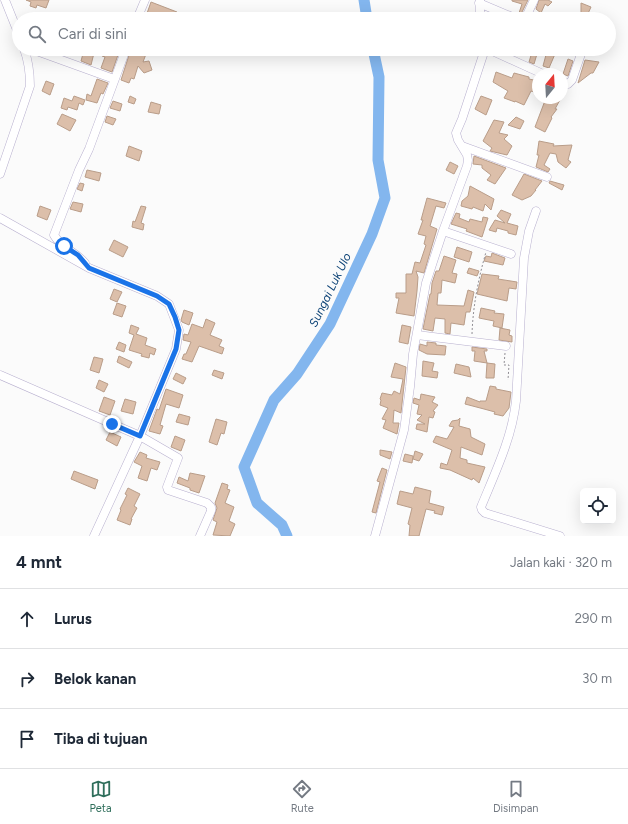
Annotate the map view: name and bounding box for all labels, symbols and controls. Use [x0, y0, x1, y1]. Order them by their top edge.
search box [12, 12, 616, 56]
icon: search [26, 23, 48, 45]
text: Cari di sini [58, 25, 127, 43]
north arrow [532, 68, 568, 104]
route start [55, 237, 73, 255]
water label: Sungai Luk Ulo [306, 251, 354, 329]
route end [103, 415, 121, 433]
map controls [580, 488, 616, 524]
button: locate [580, 488, 616, 524]
text: 4 mnt [16, 552, 62, 572]
text: Jalan kaki · 320 m [510, 555, 612, 570]
icon: ahead [16, 608, 38, 630]
text: Lurus [54, 610, 92, 628]
text: 290 m [575, 611, 612, 626]
icon: right [16, 668, 38, 690]
text: Belok kanan [54, 670, 136, 688]
text: 30 m [582, 671, 612, 686]
icon: arrive [16, 728, 38, 750]
text: Tiba di tujuan [54, 730, 148, 748]
tab: Peta [90, 778, 112, 815]
tab: Rute [291, 778, 314, 815]
tab: Disimpan [493, 778, 538, 815]

